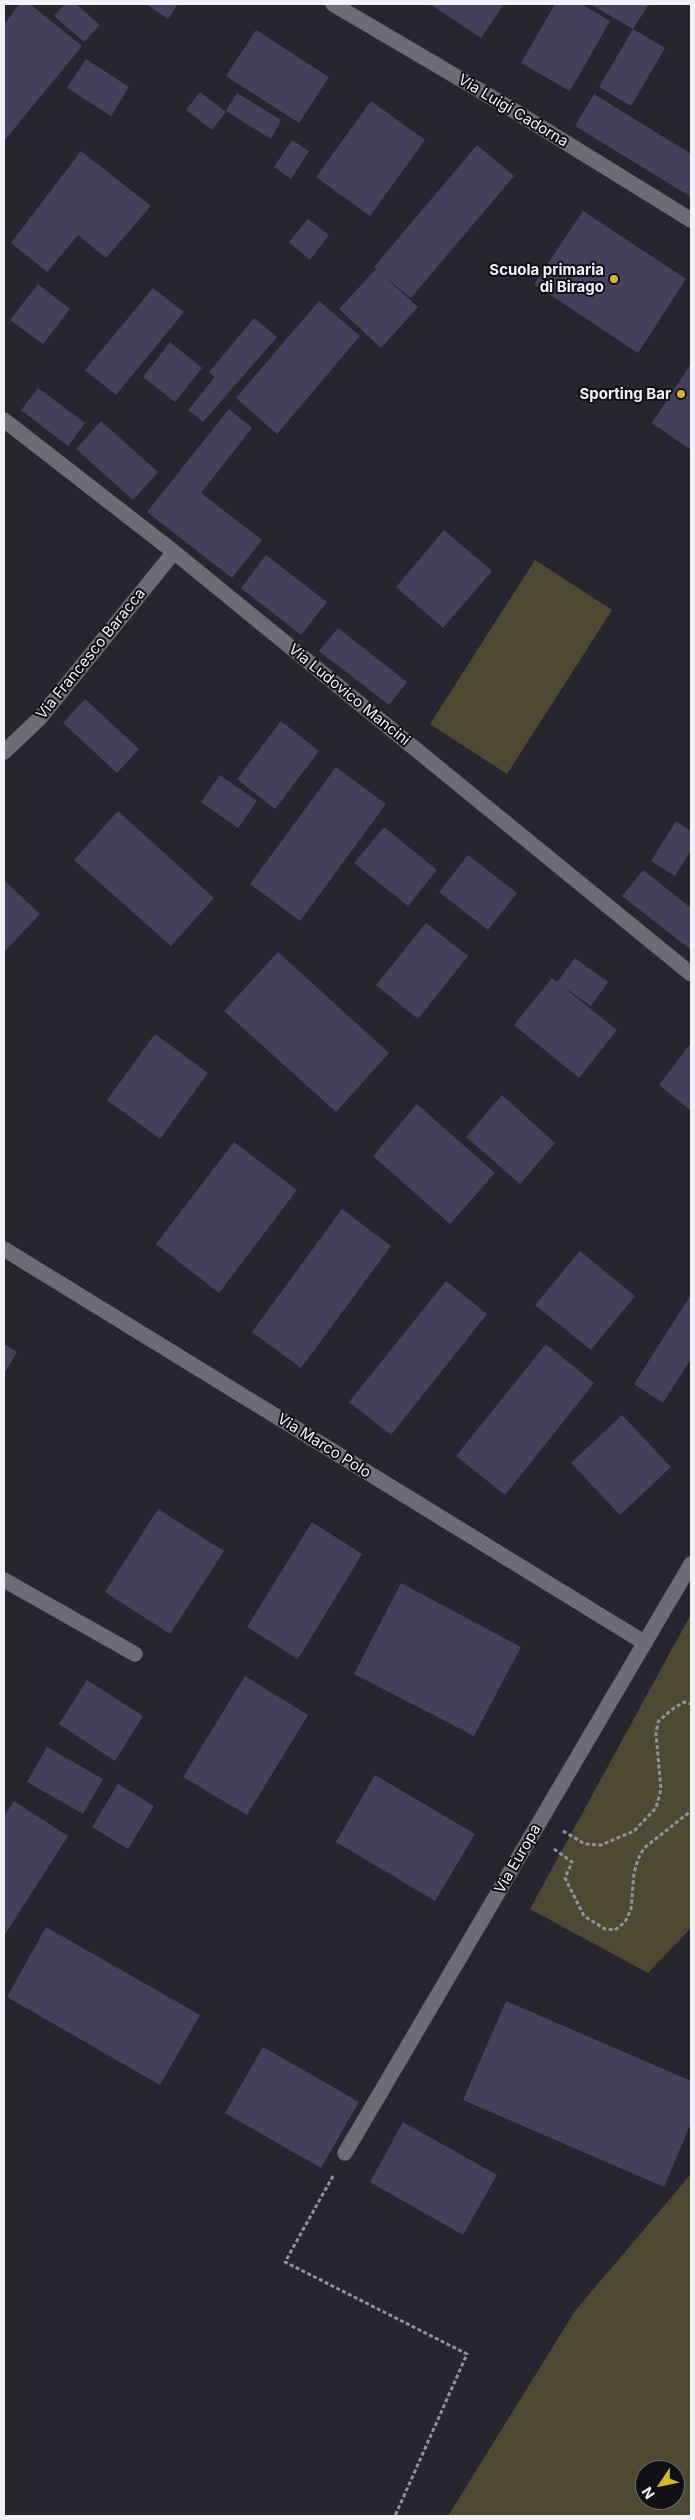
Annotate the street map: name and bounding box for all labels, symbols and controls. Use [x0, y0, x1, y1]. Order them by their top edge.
street label: Via Luigi Cadorna [455, 71, 571, 151]
place label: Scuola primaria di Birago [489, 261, 604, 296]
marker: Scuola primaria di Birago [608, 273, 620, 285]
place label: Sporting Bar [579, 385, 671, 403]
marker: Sporting Bar [675, 388, 687, 400]
street label: Via Francesco Baracca [33, 585, 149, 723]
street label: Via Ludovico Mancini [285, 640, 413, 750]
street label: Via Marco Polo [274, 1410, 374, 1482]
street label: Via Europa [491, 1821, 545, 1897]
north arrow [635, 2460, 685, 2510]
text: N [638, 2484, 658, 2502]

